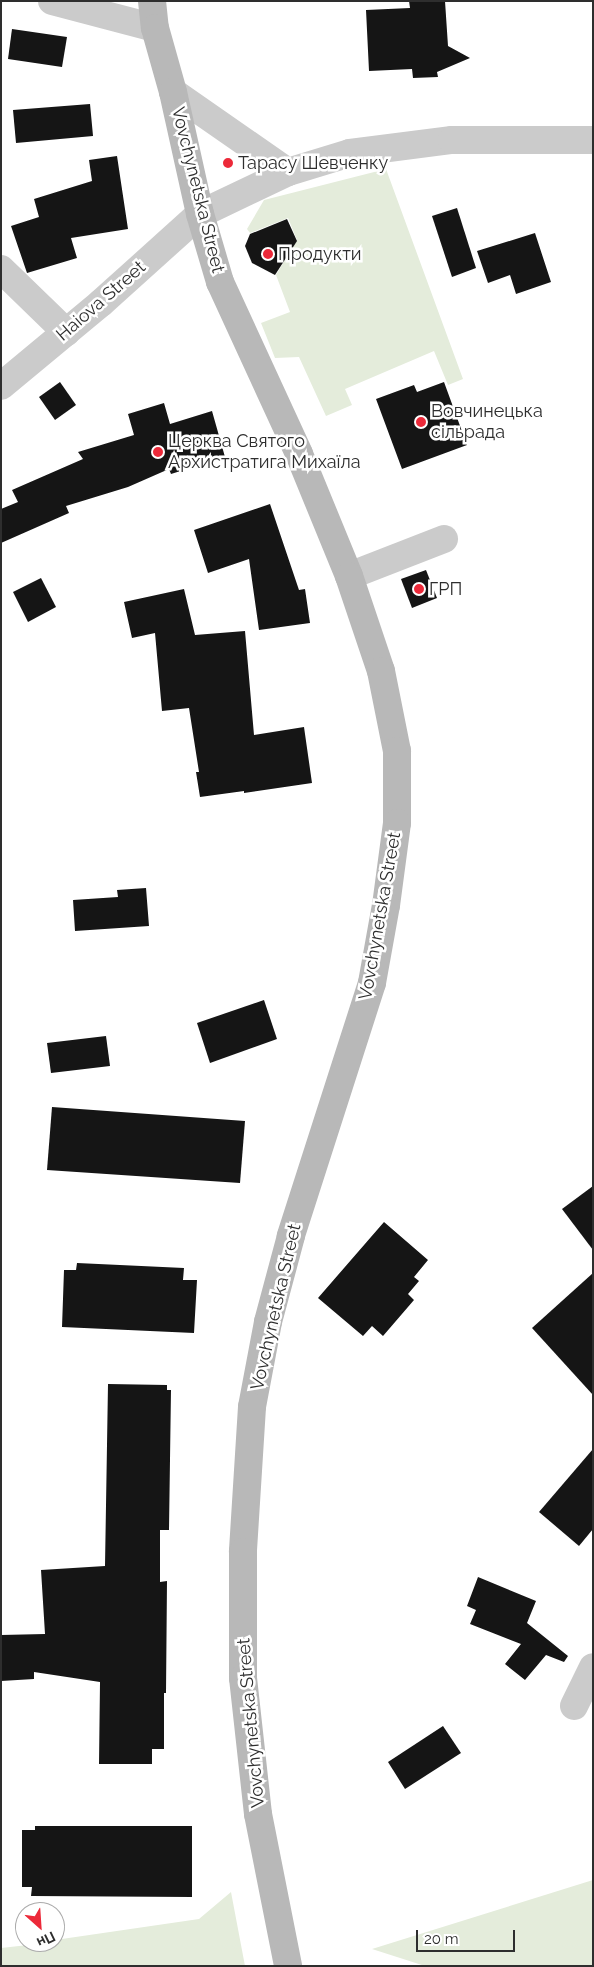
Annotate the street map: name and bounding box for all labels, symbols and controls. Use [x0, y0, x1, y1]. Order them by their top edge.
street label: Vovchynetska Street [167, 105, 229, 275]
place label: Тарасу Шевченку [238, 152, 389, 174]
marker: Тарасу Шевченку [222, 157, 234, 169]
place label: Продукти [278, 243, 362, 265]
marker: Продукти [262, 248, 274, 260]
street label: Haiova Street [52, 256, 150, 346]
place label: Вовчинецька сільрада [431, 401, 543, 444]
marker: Вовчинецька сільрада [415, 416, 427, 428]
place label: Церква Святого Архистратига Михаїла [168, 431, 360, 474]
marker: Церква Святого Архистратига Михаїла [152, 446, 164, 458]
place label: ГРП [429, 578, 462, 600]
marker: ГРП [413, 583, 425, 595]
street label: Vovchynetska Street [355, 830, 405, 1002]
street label: Vovchynetska Street [246, 1222, 306, 1392]
street label: Vovchynetska Street [233, 1637, 269, 1809]
north arrow [15, 1902, 65, 1952]
scale bar [419, 1920, 518, 1952]
text: Пн [34, 1928, 58, 1951]
text: 20 m [424, 1930, 459, 1948]

